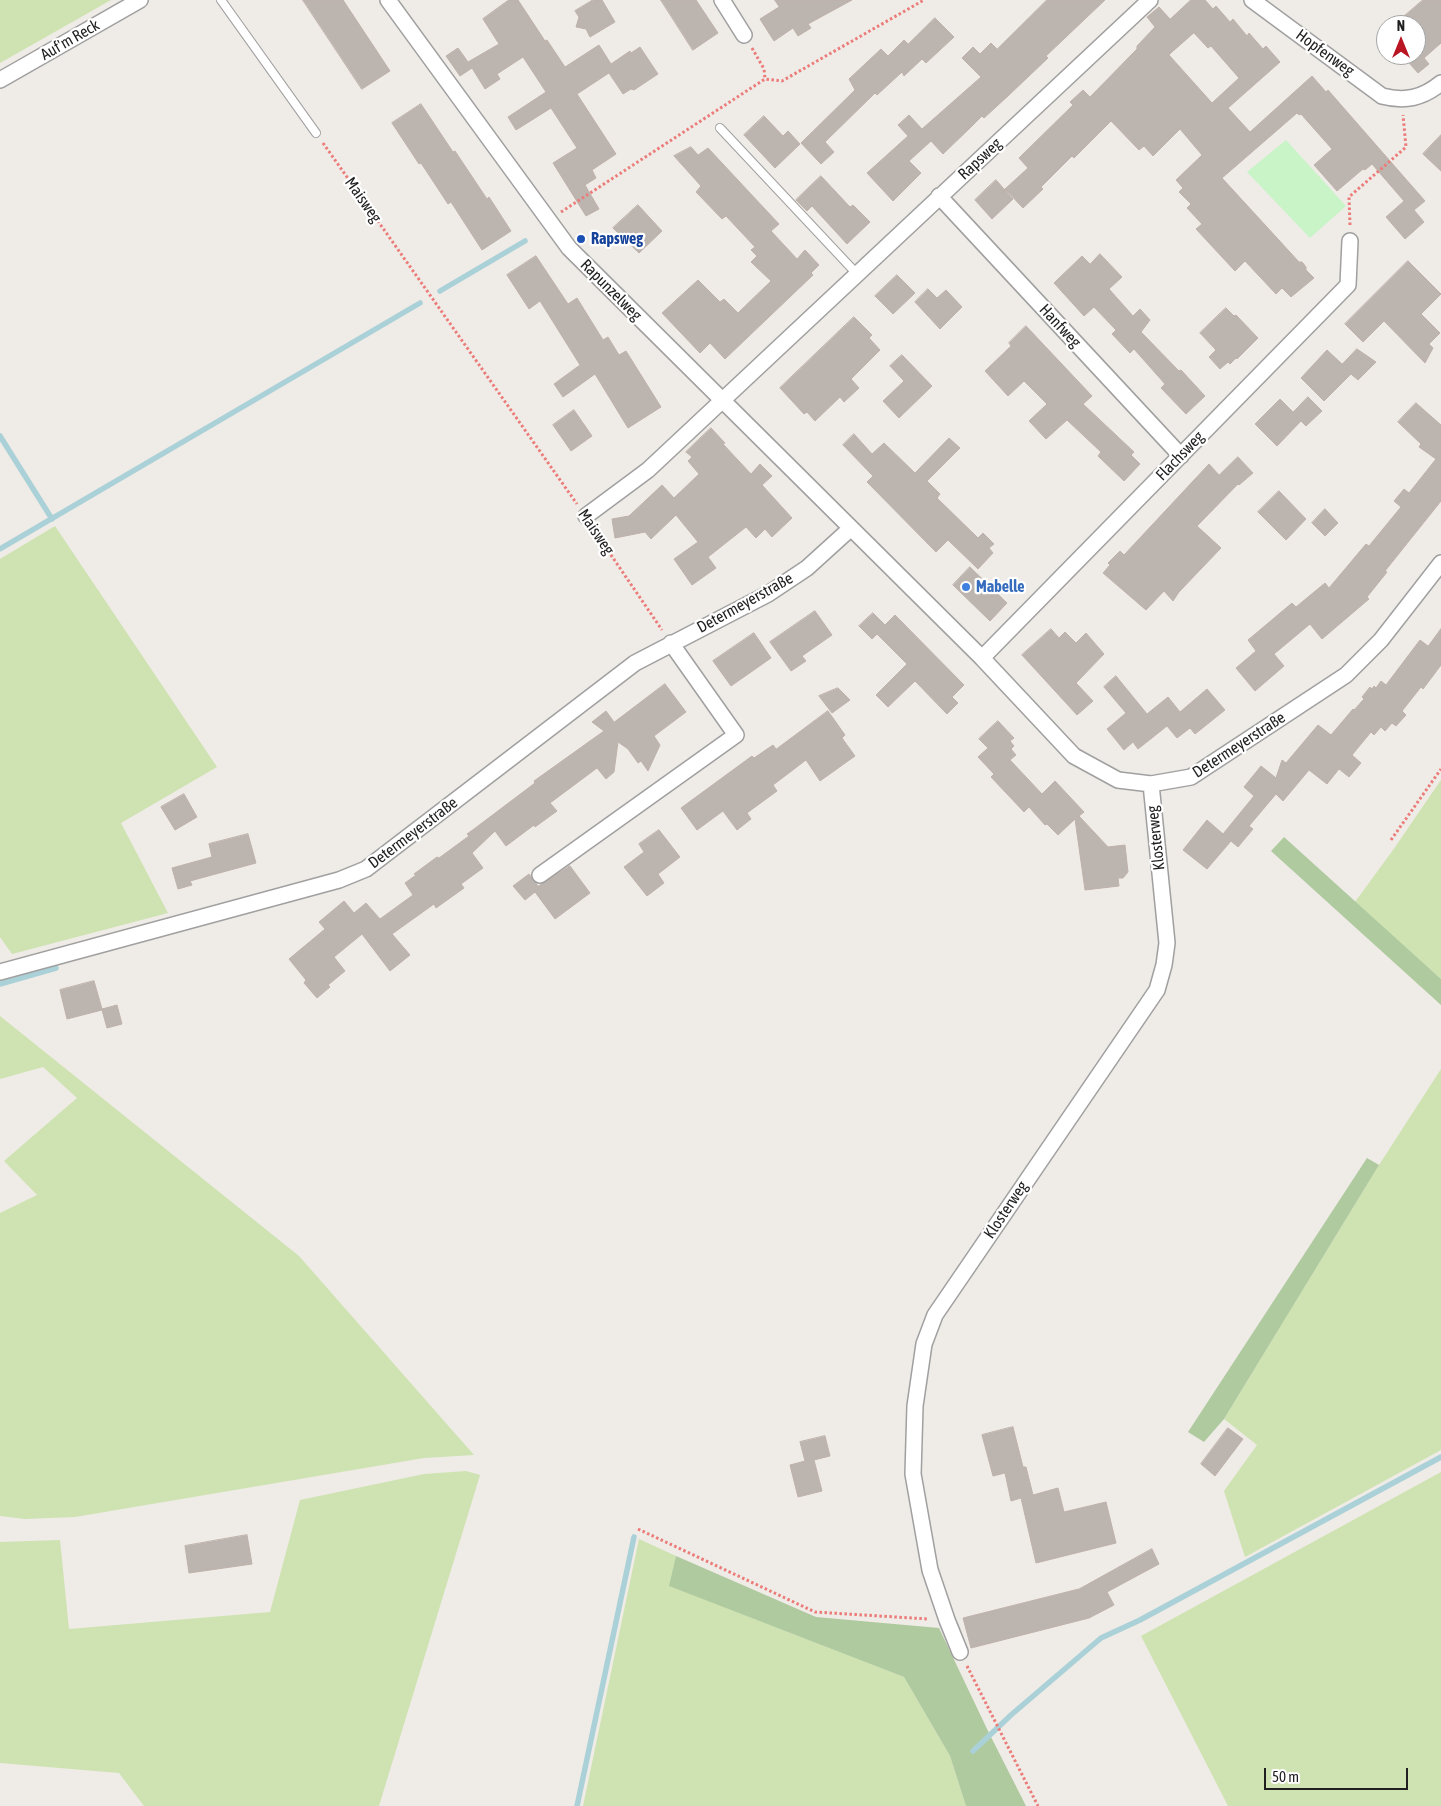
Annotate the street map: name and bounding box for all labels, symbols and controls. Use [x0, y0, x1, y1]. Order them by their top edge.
street label: Auf'm Reck [37, 15, 103, 65]
north arrow [1376, 15, 1426, 65]
text: N [1397, 18, 1405, 34]
street label: Hopfenweg [1292, 25, 1358, 81]
street label: Rapsweg [954, 134, 1006, 184]
street label: Maisweg [341, 174, 385, 226]
place label: Rapsweg [591, 229, 643, 249]
marker: Rapsweg [575, 233, 587, 245]
street label: Rapunzelweg [576, 255, 646, 325]
street label: Hanfweg [1035, 300, 1085, 352]
street label: Flachsweg [1152, 427, 1208, 485]
street label: Maisweg [574, 505, 618, 559]
street label: Determeyerstraße [694, 569, 796, 637]
place label: Mabelle [976, 577, 1025, 597]
marker: Mabelle [960, 581, 972, 593]
street label: Determeyerstraße [1189, 708, 1289, 782]
street label: Determeyerstraße [365, 793, 461, 873]
street label: Klosterweg [1143, 805, 1169, 871]
street label: Klosterweg [980, 1178, 1032, 1242]
scale bar [1266, 1758, 1410, 1790]
text: 50 m [1272, 1768, 1299, 1785]

